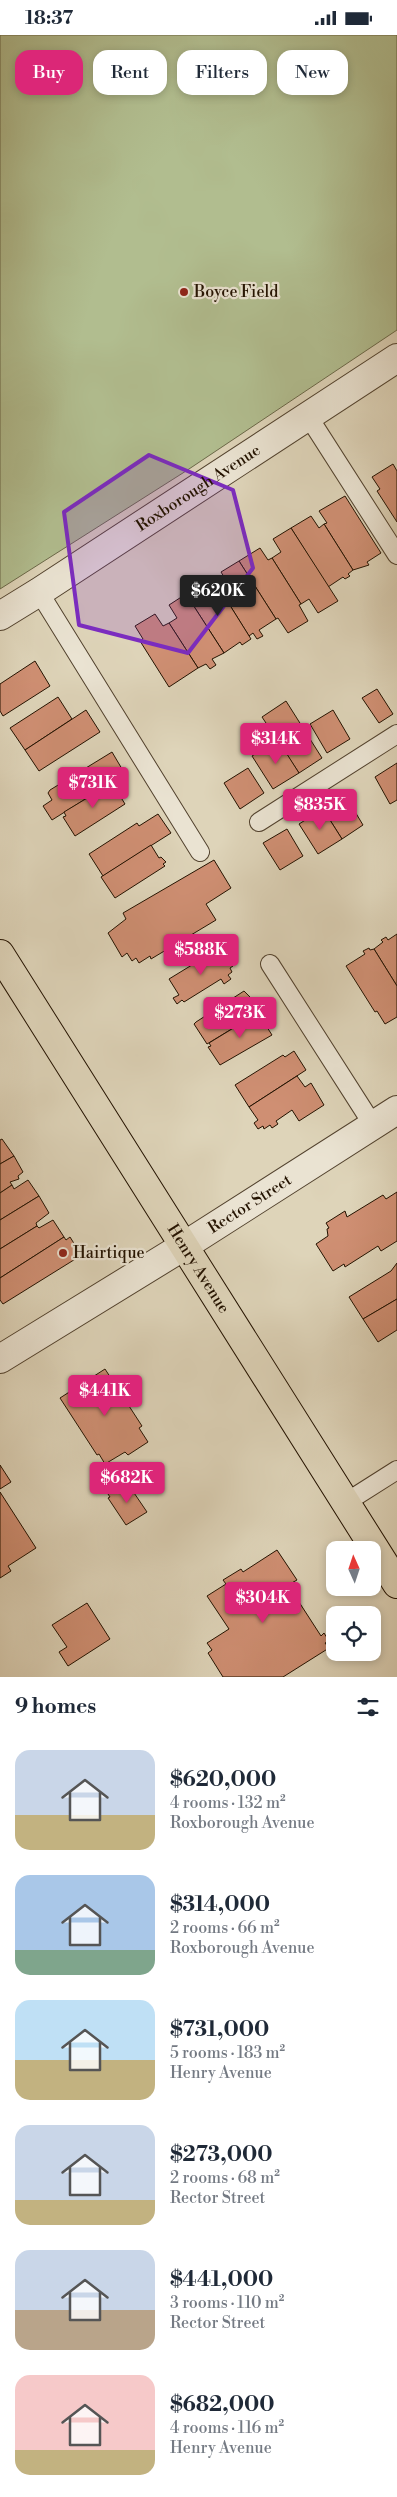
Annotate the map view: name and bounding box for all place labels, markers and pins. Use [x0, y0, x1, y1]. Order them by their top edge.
place label: Boyce Field [193, 282, 278, 302]
marker: Boyce Field [178, 286, 190, 298]
pin: $620K [183, 575, 253, 617]
pin: $314K [241, 723, 311, 765]
pin: $731K [58, 767, 128, 809]
pin: $835K [285, 789, 355, 831]
pin: $588K [166, 933, 236, 976]
pin: $273K [205, 997, 275, 1039]
place label: Hairtique [73, 1243, 145, 1263]
marker: Hairtique [57, 1247, 69, 1259]
pin: $441K [70, 1375, 140, 1417]
pin: $682K [92, 1461, 162, 1504]
pin: $304K [228, 1581, 298, 1624]

